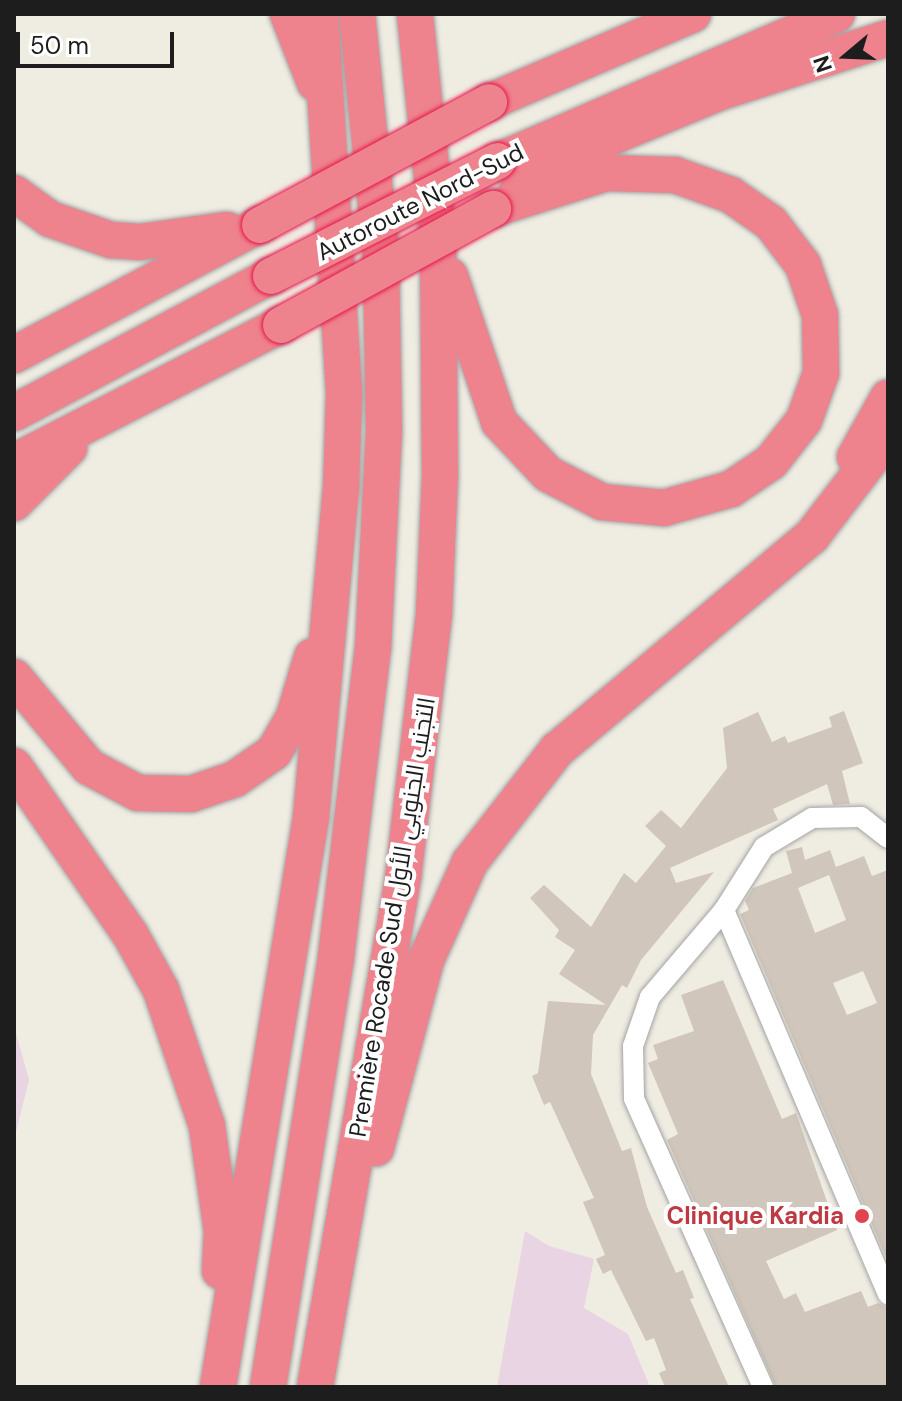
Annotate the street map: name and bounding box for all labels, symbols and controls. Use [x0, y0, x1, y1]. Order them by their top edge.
scale bar [20, 16, 178, 66]
north arrow [806, 16, 886, 96]
text: 50 m [30, 30, 89, 61]
text: N [807, 52, 839, 76]
street label: Autoroute Nord-Sud [312, 137, 528, 267]
street label: Première Rocade Sud التجنب الجنوبي الأول [343, 695, 441, 1139]
place label: Clinique Kardia [666, 1202, 844, 1230]
marker: Clinique Kardia [851, 1205, 873, 1227]

